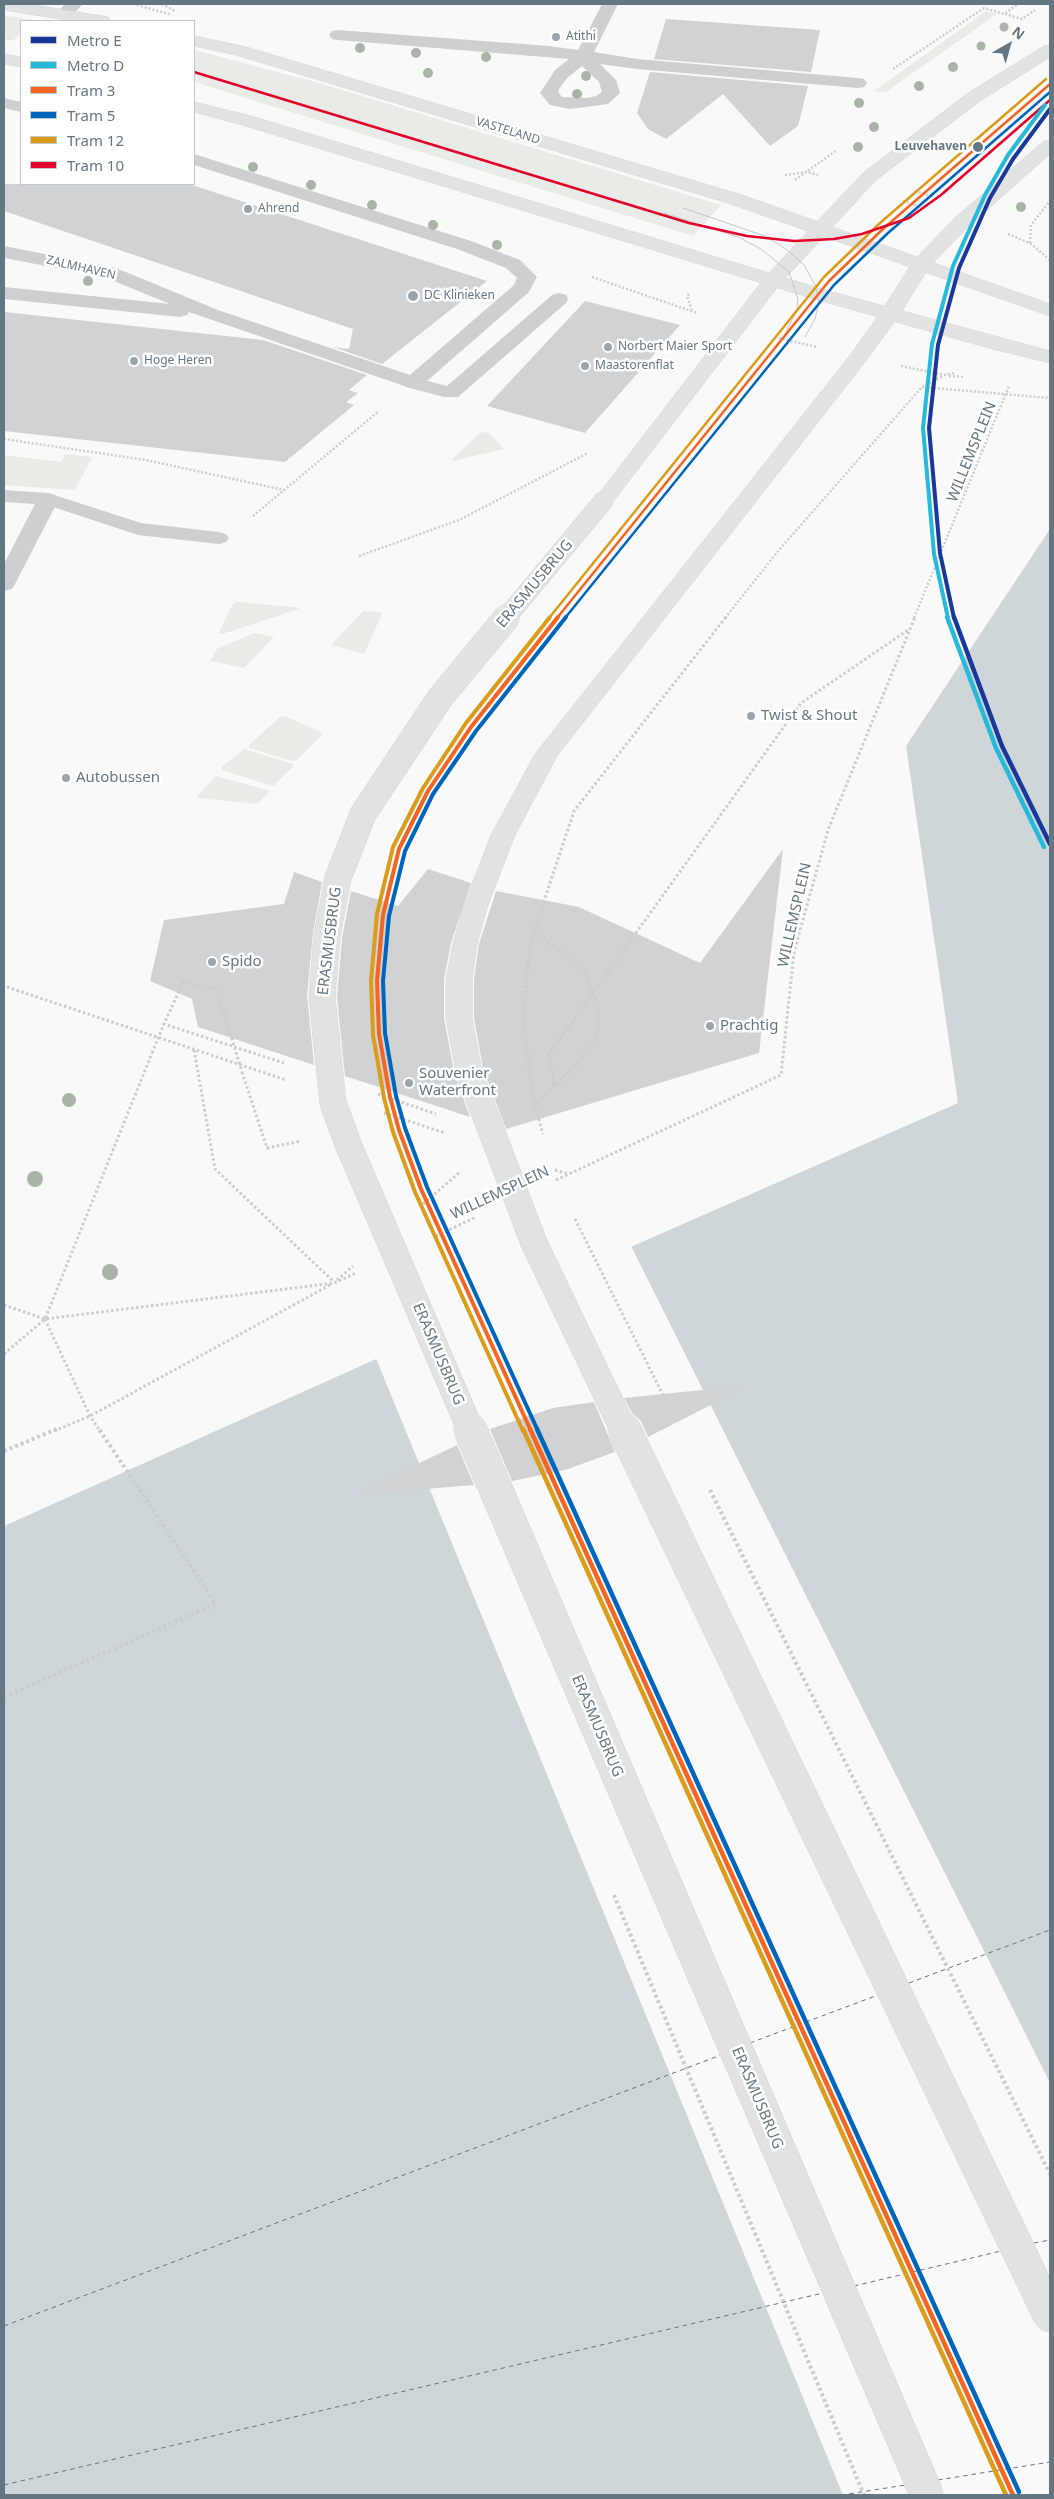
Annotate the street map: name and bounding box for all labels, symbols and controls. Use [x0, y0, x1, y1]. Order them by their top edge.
legend [20, 20, 195, 185]
north arrow [984, 20, 1034, 70]
text: N [1008, 22, 1029, 44]
text: Metro E [67, 30, 122, 50]
place label: Atithi [566, 30, 596, 44]
marker: Atithi [550, 31, 562, 43]
text: Metro D [67, 55, 124, 75]
text: Tram 3 [67, 80, 115, 100]
text: Tram 5 [67, 105, 115, 125]
street label: VASTELAND [474, 114, 542, 148]
text: Tram 12 [67, 130, 124, 150]
place label: Leuvehaven [895, 140, 967, 154]
marker: Leuvehaven [971, 140, 985, 154]
text: Tram 10 [67, 155, 124, 175]
place label: Ahrend [258, 202, 299, 216]
marker: Ahrend [242, 203, 254, 215]
street label: ZALMHAVEN [45, 253, 117, 283]
marker: DC Klinieken [406, 289, 420, 303]
place label: DC Klinieken [424, 289, 495, 303]
place label: Norbert Maier Sport [618, 340, 732, 354]
marker: Norbert Maier Sport [602, 341, 614, 353]
place label: Hoge Heren [144, 354, 212, 368]
marker: Hoge Heren [128, 355, 140, 367]
place label: Maastorenflat [595, 359, 674, 373]
marker: Maastorenflat [579, 360, 591, 372]
street label: WILLEMSPLEIN [944, 399, 1000, 505]
street label: ERASMUSBRUG [493, 536, 577, 632]
place label: Twist & Shout [761, 707, 857, 725]
marker: Twist & Shout [745, 710, 757, 722]
place label: Autobussen [76, 769, 160, 787]
marker: Autobussen [60, 772, 72, 784]
street label: WILLEMSPLEIN [774, 861, 816, 969]
street label: ERASMUSBRUG [314, 886, 346, 996]
place label: Spido [222, 953, 262, 971]
marker: Spido [206, 956, 218, 968]
place label: Prachtig [720, 1017, 778, 1035]
marker: Prachtig [704, 1020, 716, 1032]
place label: Souvenier Waterfront [419, 1065, 496, 1100]
marker: Souvenier Waterfront [403, 1077, 415, 1089]
street label: WILLEMSPLEIN [448, 1162, 552, 1224]
street label: ERASMUSBRUG [408, 1300, 468, 1408]
street label: ERASMUSBRUG [567, 1672, 627, 1780]
street label: ERASMUSBRUG [727, 2044, 787, 2152]

